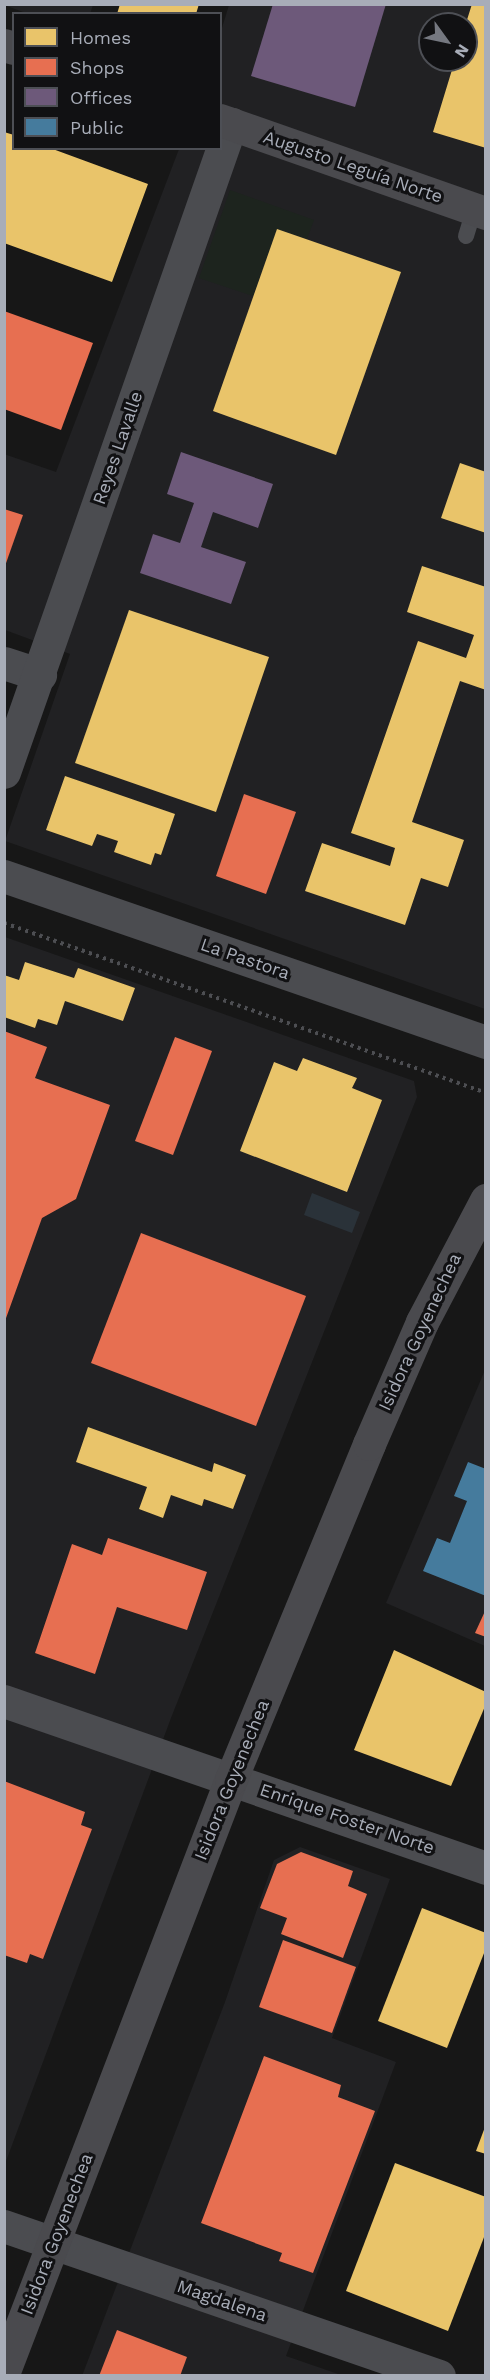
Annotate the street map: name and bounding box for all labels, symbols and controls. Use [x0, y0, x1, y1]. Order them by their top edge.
legend [12, 12, 222, 150]
north arrow [418, 12, 478, 72]
text: Homes [70, 27, 131, 48]
text: N [451, 41, 473, 61]
text: Shops [70, 57, 124, 78]
text: Offices [70, 87, 132, 108]
text: Public [70, 117, 124, 138]
street label: Augusto Leguía Norte [260, 126, 446, 208]
street label: Reyes Lavalle [89, 389, 147, 507]
street label: La Pastora [197, 934, 293, 984]
street label: Isidora Goyenechea [374, 1250, 466, 1414]
street label: Isidora Goyenechea [190, 1696, 274, 1864]
street label: Enrique Foster Norte [257, 1779, 437, 1859]
street label: Isidora Goyenechea [16, 2150, 98, 2318]
street label: Magdalena [174, 2276, 270, 2326]

